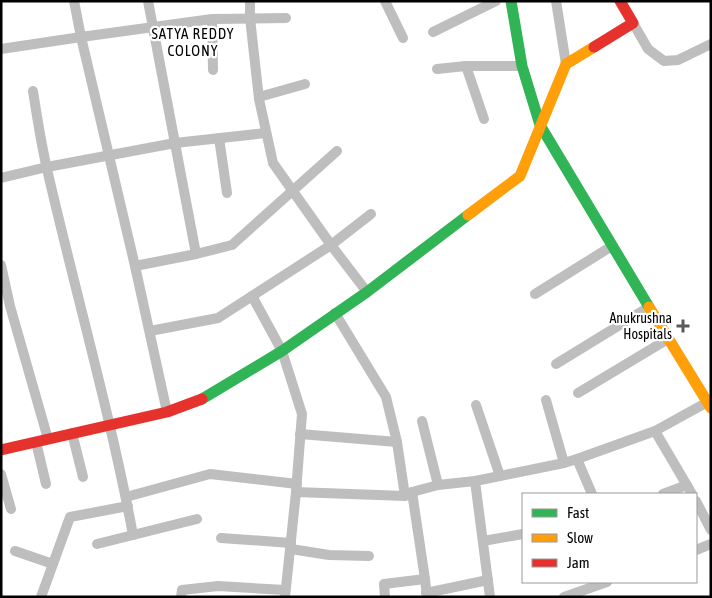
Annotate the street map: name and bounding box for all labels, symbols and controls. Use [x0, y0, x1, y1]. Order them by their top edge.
district label: SATYA REDDY COLONY [152, 25, 234, 59]
place label: Anukrushna Hospitals [610, 310, 672, 342]
marker: Anukrushna Hospitals [676, 319, 690, 333]
legend [522, 493, 697, 583]
text: Fast [567, 504, 589, 521]
text: Slow [567, 529, 593, 546]
text: Jam [567, 554, 590, 571]

